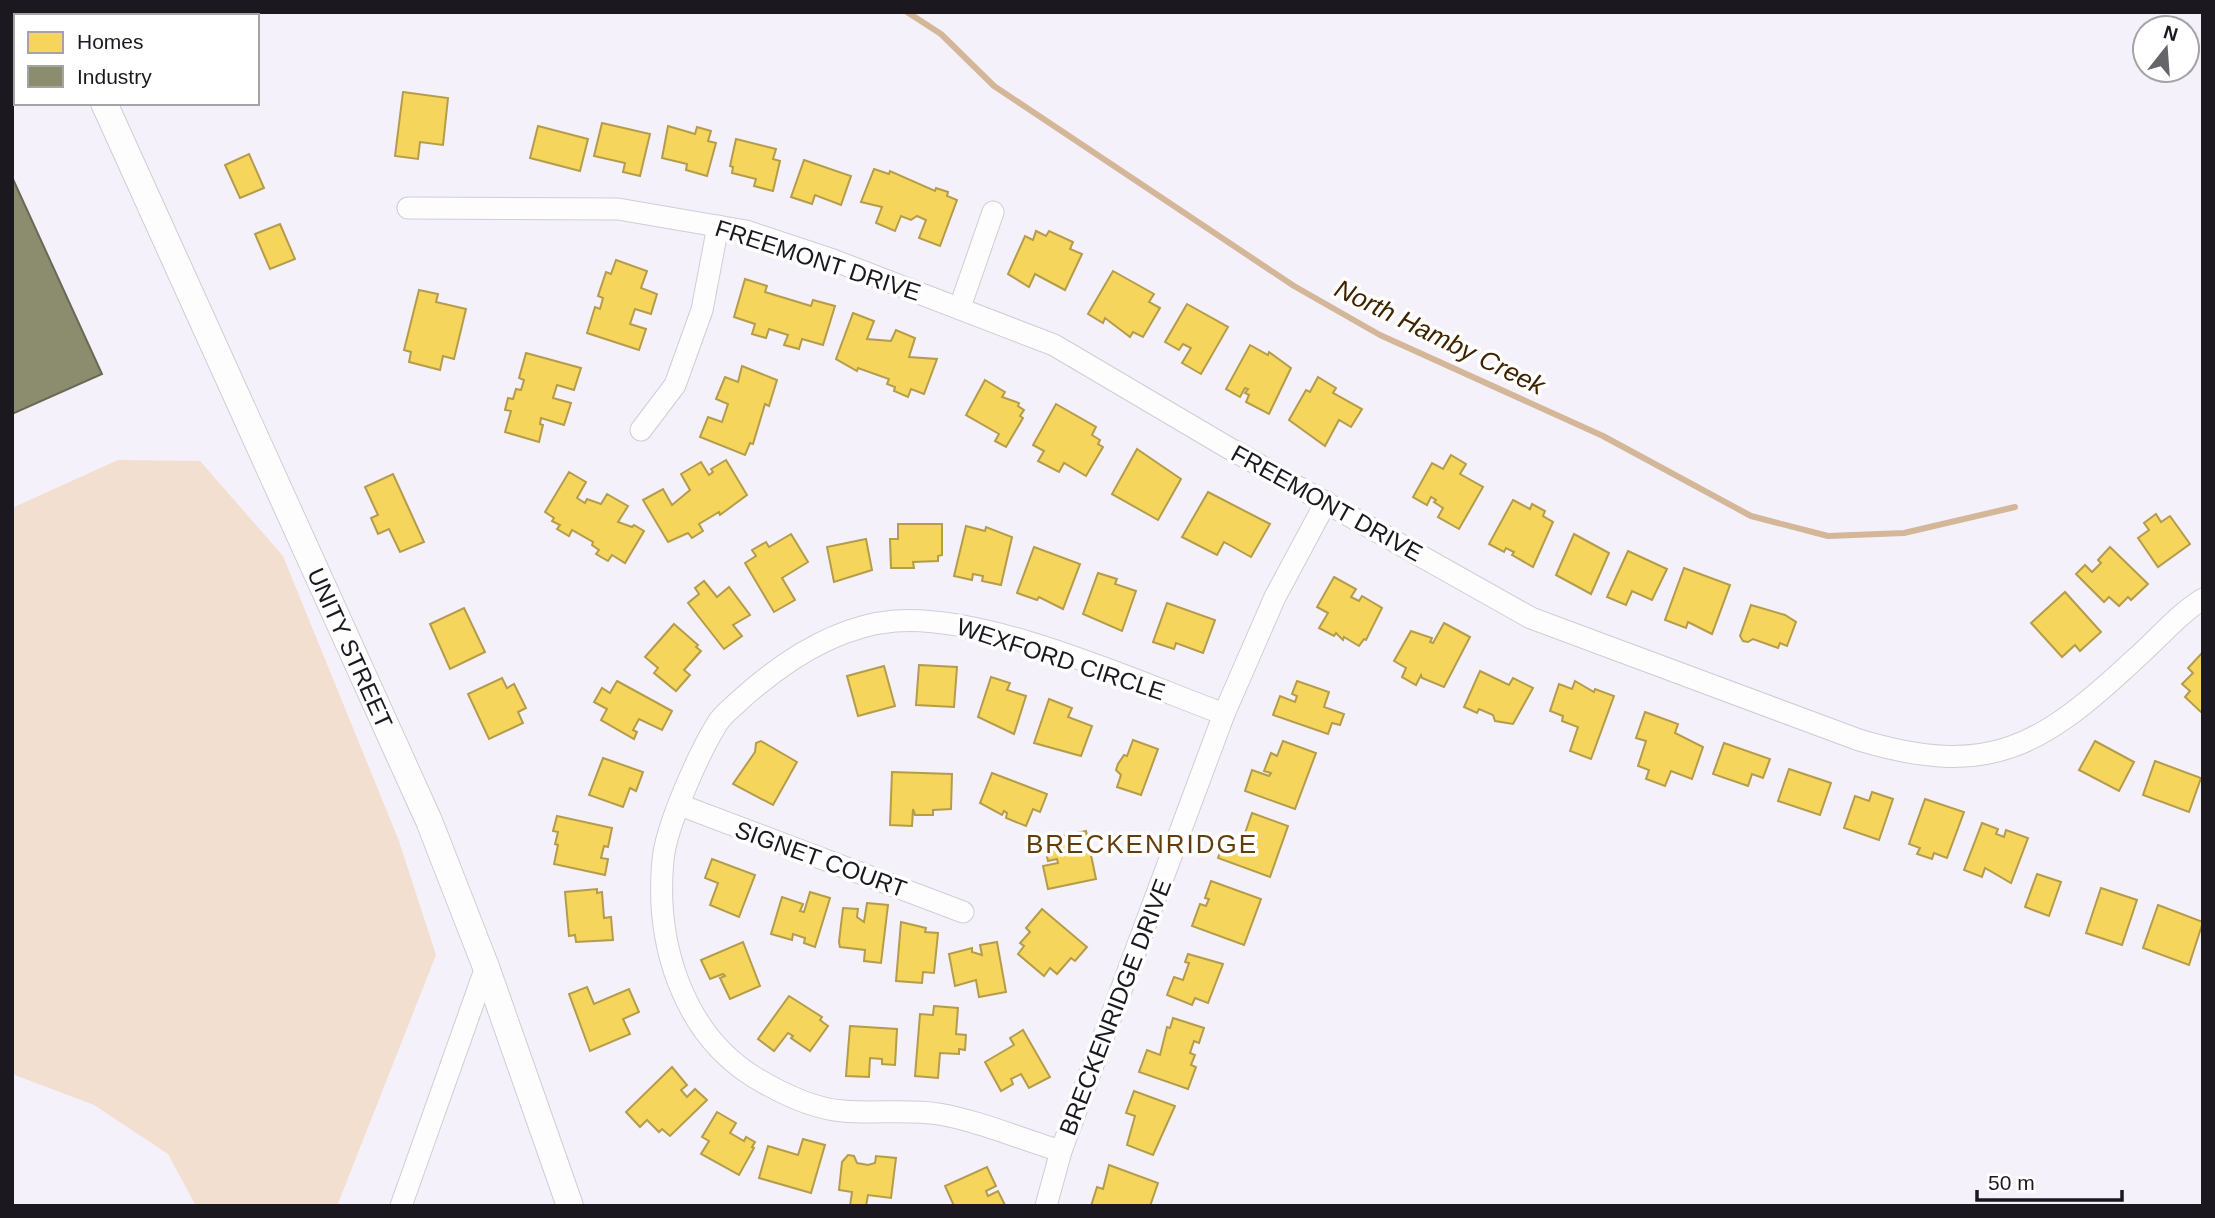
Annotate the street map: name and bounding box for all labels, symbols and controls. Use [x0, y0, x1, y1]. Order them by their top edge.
legend [14, 14, 259, 105]
north arrow [2131, 14, 2201, 84]
text: N [2161, 21, 2180, 45]
text: Homes [77, 30, 144, 53]
text: Industry [77, 65, 152, 88]
street label: FREEMONT DRIVE [712, 214, 924, 306]
water label: North Hamby Creek [1330, 273, 1552, 402]
street label: FREEMONT DRIVE [1227, 439, 1427, 567]
street label: UNITY STREET [303, 563, 399, 732]
street label: WEXFORD CIRCLE [953, 613, 1169, 705]
street label: SIGNET COURT [732, 815, 911, 903]
district label: BRECKENRIDGE [1026, 829, 1258, 859]
street label: BRECKENRIDGE DRIVE [1054, 875, 1176, 1139]
scale bar [1977, 1158, 2122, 1202]
text: 50 m [1988, 1171, 2035, 1194]

